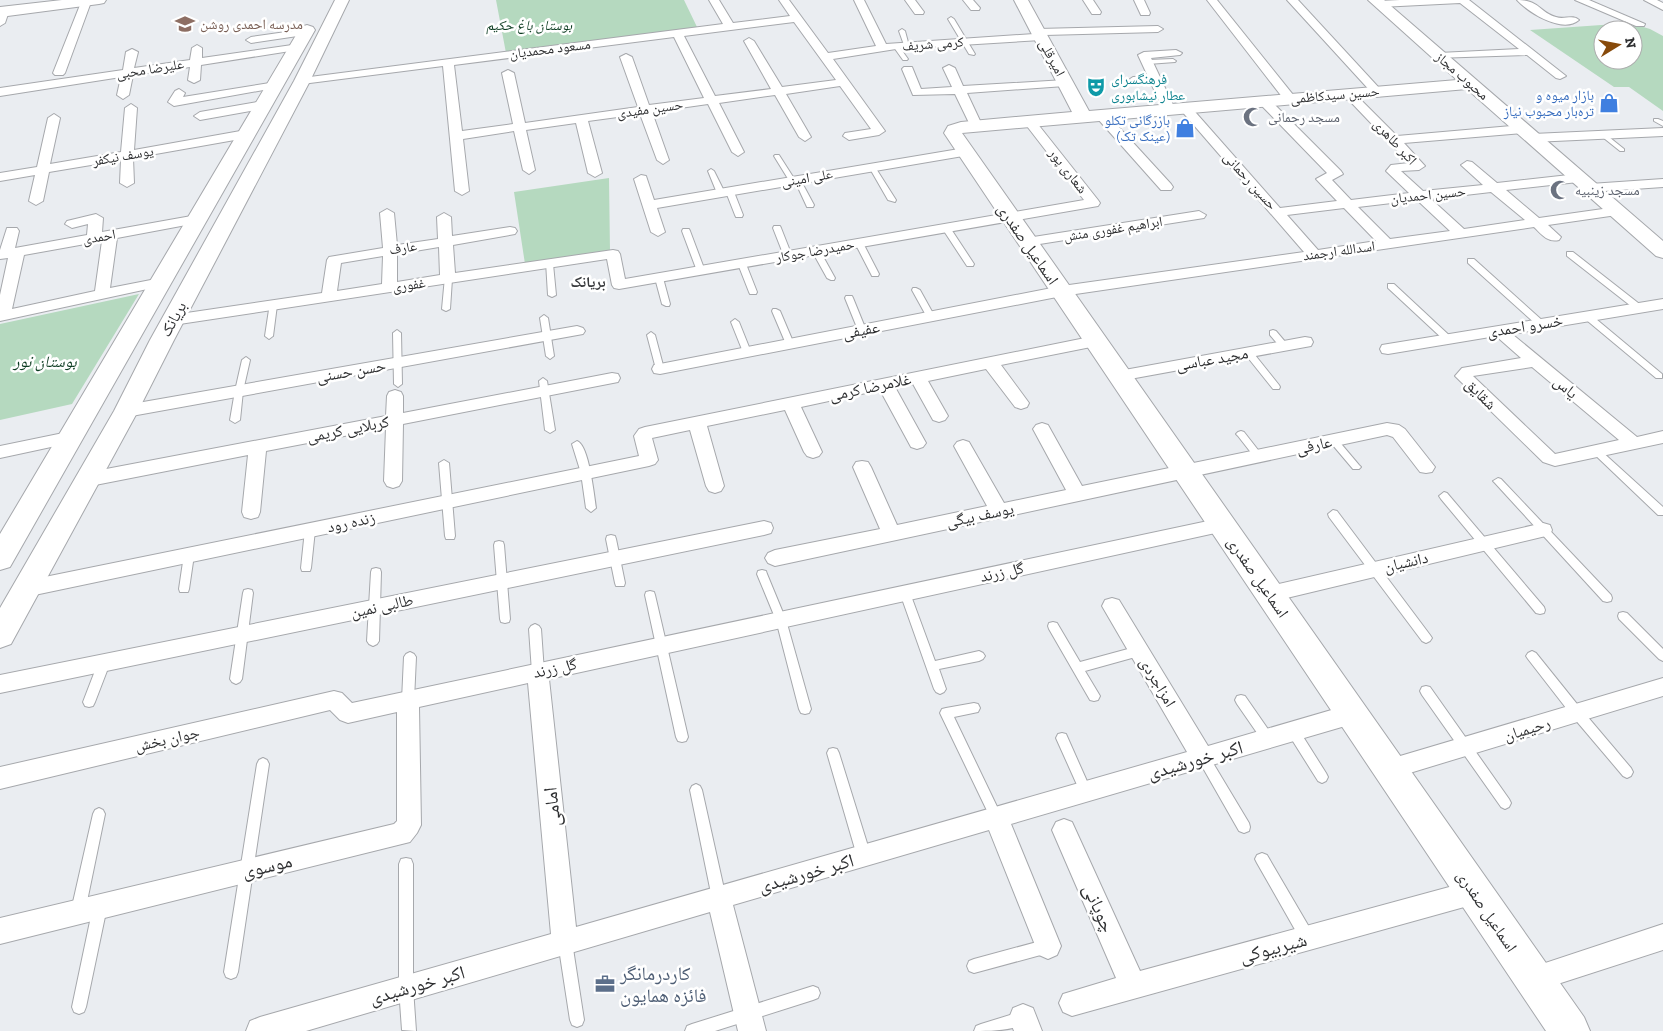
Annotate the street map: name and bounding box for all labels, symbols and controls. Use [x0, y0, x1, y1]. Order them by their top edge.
school or university icon: مدرسه احمدی روشن [174, 13, 196, 35]
place label: مدرسه احمدی روشن [200, 16, 303, 33]
park label: بوستان باغ حکیم [486, 17, 572, 35]
north arrow [1593, 20, 1643, 70]
street label: کرمی شریف [902, 33, 965, 55]
street label: مسعود محمدیان [508, 36, 592, 62]
text: N [1621, 36, 1640, 50]
street label: امیرقلی [1035, 37, 1069, 79]
street label: محبوب مجاز [1431, 48, 1492, 104]
street label: علیرضا محبی [115, 55, 185, 83]
place label: فرهنگسرای عطار نیشابوری [1111, 71, 1185, 104]
theatre icon: فرهنگسرای عطار نیشابوری [1085, 76, 1107, 98]
street label: حسین سیدکاظمی [1290, 83, 1380, 107]
place label: بازار میوه و تره‌بار محبوب نیاز [1503, 87, 1594, 120]
shop icon: بازار میوه و تره‌بار محبوب نیاز [1598, 92, 1620, 114]
street label: حسین مفیدی [616, 96, 684, 122]
mosque icon: مسجد رحمانی [1242, 106, 1264, 128]
place label: مسجد رحمانی [1268, 109, 1340, 126]
place label: بازرگانی تکلو (عینک تک) [1105, 112, 1170, 145]
street label: اکبر طاهری [1370, 116, 1420, 168]
shop icon: بازرگانی تکلو (عینک تک) [1174, 117, 1196, 139]
street label: یوسف نیکفر [90, 142, 155, 170]
street label: شعاری پور [1044, 144, 1091, 197]
street label: حسین رحمانی [1220, 149, 1280, 213]
street label: علی امینی [780, 165, 834, 191]
mosque icon: مسجد زینبیه [1549, 179, 1571, 201]
place label: مسجد زینبیه [1575, 182, 1640, 199]
street label: حسین احمدیان [1389, 183, 1467, 207]
street label: اسماعیل صفدری [992, 200, 1063, 289]
street label: ابراهیم غفوری منش [1062, 213, 1164, 246]
street label: احمدی [81, 226, 117, 248]
street label: حمیدرضا جوکار [773, 236, 856, 266]
street label: عارف [388, 237, 418, 259]
street label: اسدالله ارجمند [1302, 238, 1376, 264]
district label: بریانک [570, 273, 606, 291]
street label: غفوری [391, 274, 427, 296]
street label: بریانک [156, 298, 190, 340]
street label: خسرو احمدی [1486, 311, 1564, 342]
street label: عفیفی [841, 317, 881, 344]
street label: مجید عباسی [1174, 343, 1250, 376]
park label: بوستان نور [12, 352, 77, 372]
street label: حسن حسنی [315, 356, 387, 387]
street label: غلامرضا کرمی [827, 369, 913, 406]
street label: یاس [1549, 371, 1582, 403]
street label: شقایق [1461, 374, 1501, 414]
street label: کربلایی کریمی [305, 412, 391, 447]
street label: عارفی [1294, 432, 1334, 459]
street label: یوسف بیگی [944, 499, 1016, 532]
street label: زنده رود [325, 508, 377, 536]
street label: اسماعیل صفدری [1222, 533, 1293, 622]
street label: دانشیان [1382, 548, 1430, 577]
street label: گل زرند [978, 558, 1026, 587]
street label: طالبی نمین [349, 590, 415, 623]
street label: گل زرند [531, 654, 579, 683]
street label: امزاجردی [1135, 654, 1180, 711]
street label: رحیمیان [1501, 713, 1553, 746]
street label: جوان بخش [133, 722, 201, 757]
street label: اکبر خورشیدی [1145, 735, 1245, 785]
street label: امامی [538, 786, 566, 828]
street label: اکبر خورشیدی [756, 848, 856, 898]
street label: موسوی [240, 849, 294, 883]
street label: اسماعیل صفدری [1452, 867, 1521, 956]
street label: چوپانی [1078, 880, 1120, 936]
street label: شیربیوکی [1237, 928, 1309, 968]
street label: اکبر خورشیدی [367, 960, 467, 1010]
place label: کاردرمانگر فائزه همایون [619, 962, 707, 1007]
office icon: کاردرمانگر فائزه همایون [594, 973, 616, 995]

